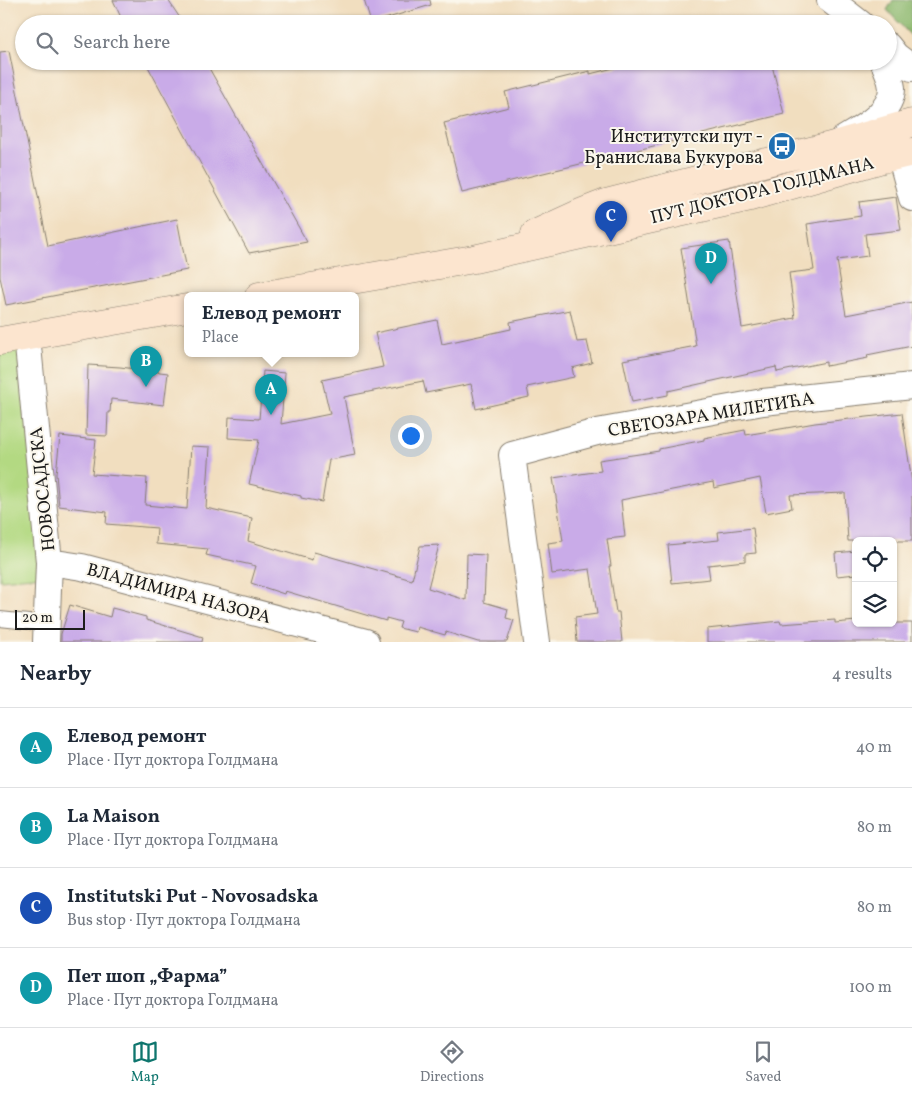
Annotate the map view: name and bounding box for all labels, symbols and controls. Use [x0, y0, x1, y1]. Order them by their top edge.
search box [15, 15, 897, 70]
icon: search [33, 29, 61, 57]
text: Search here [73, 30, 170, 56]
place label: Институтски пут - Бранислава Букурова [584, 125, 763, 171]
bus stop icon: Институтски пут - Бранислава Букурова [767, 131, 797, 161]
street label: ПУТ ДОКТОРА ГОЛДМАНА [648, 151, 877, 231]
pin: C [595, 201, 627, 242]
pin: D [695, 243, 727, 284]
popup [184, 292, 359, 357]
text: Елевод ремонт [202, 301, 341, 327]
text: Place [202, 327, 239, 349]
pin: B [130, 346, 162, 387]
pin: A [255, 374, 287, 415]
street label: СВЕТОЗАРА МИЛЕТИЋА [606, 387, 816, 444]
your location [398, 423, 424, 449]
street label: НОВОСАДСКА [25, 425, 62, 552]
map controls [852, 537, 897, 627]
button: locate [852, 537, 897, 582]
street label: ВЛАДИМИРА НАЗОРА [84, 558, 274, 631]
button: layers [852, 582, 897, 627]
scale bar [15, 607, 85, 630]
text: 20 m [22, 609, 53, 628]
text: Nearby [20, 660, 91, 689]
text: 4 results [832, 664, 892, 686]
text: Елевод ремонт [67, 724, 206, 750]
text: A [30, 737, 42, 759]
text: 40 m [856, 737, 892, 759]
text: Place · Пут доктора Голдмана [67, 750, 278, 772]
text: La Maison [67, 804, 160, 830]
text: B [31, 817, 41, 839]
text: 80 m [857, 817, 892, 839]
text: Place · Пут доктора Голдмана [67, 830, 278, 852]
text: Institutski Put - Novosadska [67, 884, 318, 910]
text: C [31, 897, 41, 919]
text: 80 m [857, 897, 892, 919]
text: Bus stop · Пут доктора Голдмана [67, 910, 301, 932]
text: Пет шоп „Фарма” [67, 964, 227, 990]
text: D [30, 977, 42, 999]
text: 100 m [849, 977, 892, 999]
text: Place · Пут доктора Голдмана [67, 990, 278, 1012]
tab: Map [131, 1038, 159, 1087]
tab: Directions [420, 1038, 484, 1087]
tab: Saved [745, 1038, 781, 1087]

